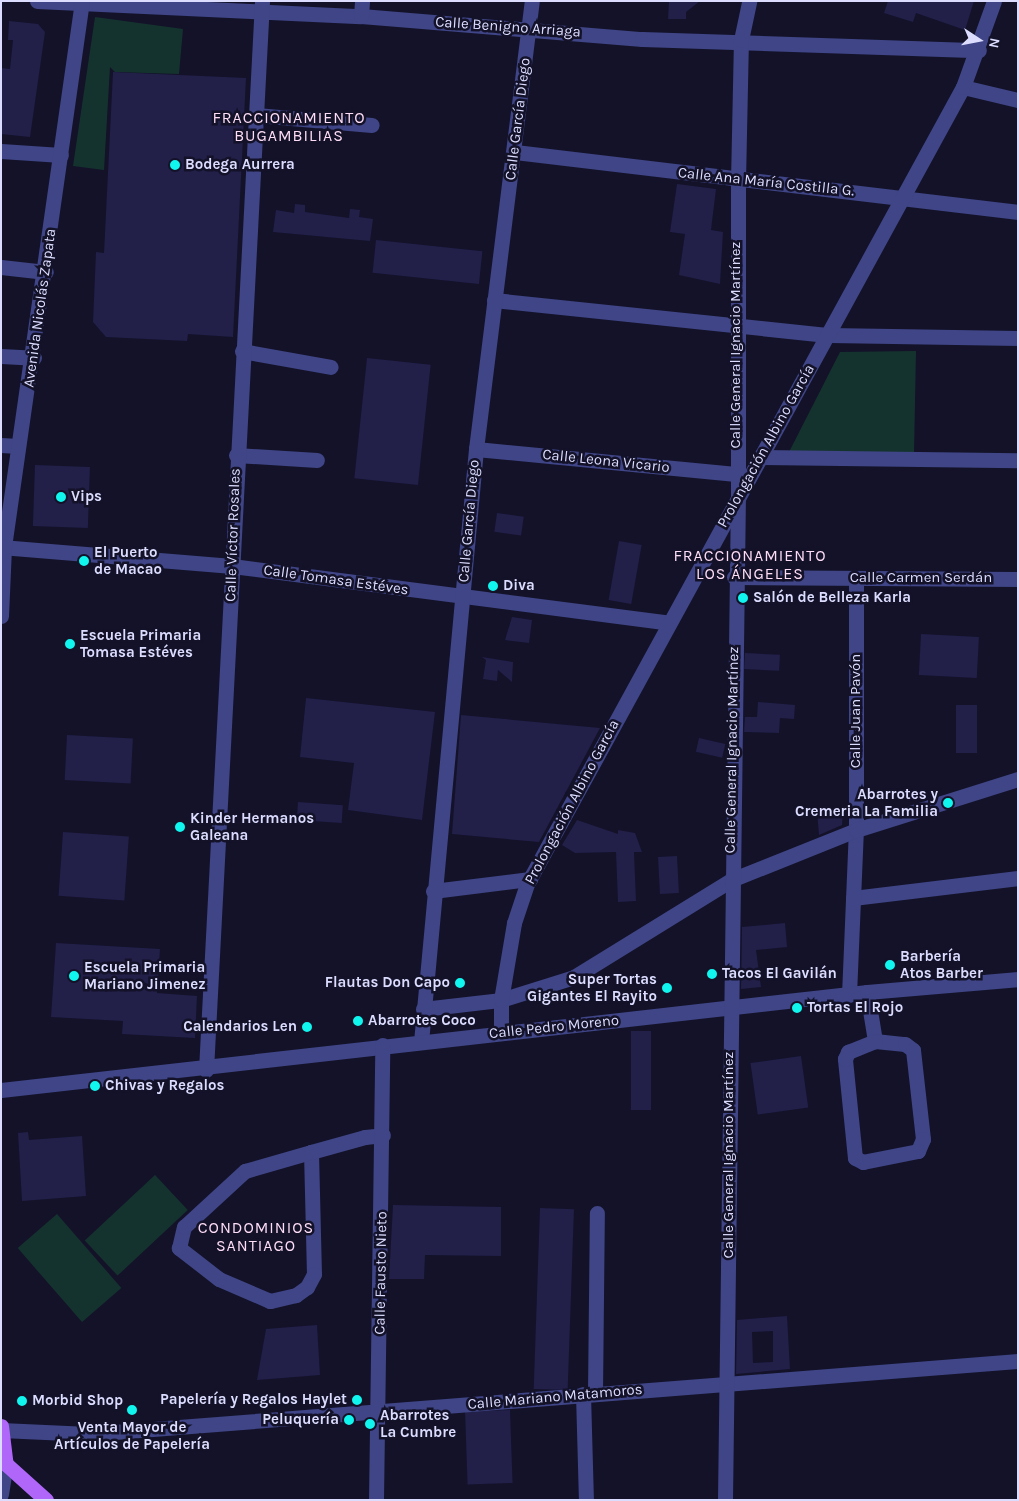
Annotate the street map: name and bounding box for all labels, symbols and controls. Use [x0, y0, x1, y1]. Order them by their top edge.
street label: Calle Benigno Arriaga [435, 13, 581, 41]
north arrow [954, 15, 1004, 65]
text: N [985, 36, 1004, 50]
street label: Calle García Diego [502, 57, 534, 181]
district label: FRACCIONAMIENTO BUGAMBILIAS [211, 108, 367, 146]
place label: Bodega Aurrera [185, 156, 295, 174]
marker: Bodega Aurrera [169, 159, 181, 171]
street label: Calle Ana María Costilla G. [677, 164, 855, 200]
street label: Avenida Nicolás Zapata [20, 227, 60, 389]
street label: Calle General Ignacio Martínez [727, 242, 745, 448]
street label: Prolongación Albino García [714, 361, 818, 531]
street label: Calle Leona Vicario [541, 445, 671, 477]
street label: Calle García Diego [455, 459, 483, 583]
street label: Calle Víctor Rosales [222, 468, 244, 602]
place label: Vips [71, 488, 102, 506]
marker: Vips [55, 491, 67, 503]
place label: El Puerto de Macao [94, 543, 162, 578]
district label: FRACCIONAMIENTO LOS ÁNGELES [672, 546, 828, 584]
marker: El Puerto de Macao [78, 555, 90, 567]
street label: Calle Tomasa Estéves [262, 561, 410, 599]
street label: Calle Carmen Serdán [850, 569, 992, 587]
place label: Diva [503, 577, 535, 595]
marker: Diva [487, 580, 499, 592]
place label: Salón de Belleza Karla [753, 589, 911, 607]
marker: Salón de Belleza Karla [737, 592, 749, 604]
place label: Escuela Primaria Tomasa Estéves [80, 626, 201, 661]
marker: Escuela Primaria Tomasa Estéves [64, 638, 76, 650]
street label: Calle General Ignacio Martínez [721, 646, 743, 854]
street label: Calle Juan Pavón [847, 654, 865, 768]
street label: Prolongación Albino García [521, 717, 623, 887]
place label: Abarrotes y Cremeria La Familia [795, 785, 938, 820]
marker: Abarrotes y Cremeria La Familia [942, 797, 954, 809]
place label: Kinder Hermanos Galeana [190, 809, 314, 844]
marker: Kinder Hermanos Galeana [174, 821, 186, 833]
place label: Barbería Atos Barber [900, 947, 983, 982]
place label: Escuela Primaria Mariano Jimenez [84, 958, 206, 993]
marker: Barbería Atos Barber [884, 959, 896, 971]
place label: Tacos El Gavilán [722, 965, 837, 983]
marker: Tacos El Gavilán [706, 968, 718, 980]
marker: Escuela Primaria Mariano Jimenez [68, 970, 80, 982]
place label: Super Tortas Gigantes El Rayito [527, 970, 657, 1005]
place label: Flautas Don Capo [325, 974, 450, 992]
marker: Flautas Don Capo [454, 977, 466, 989]
marker: Super Tortas Gigantes El Rayito [661, 982, 673, 994]
place label: Tortas El Rojo [807, 999, 903, 1017]
marker: Tortas El Rojo [791, 1002, 803, 1014]
street label: Calle Pedro Moreno [488, 1011, 620, 1043]
place label: Abarrotes Coco [368, 1012, 476, 1030]
marker: Abarrotes Coco [352, 1015, 364, 1027]
place label: Calendarios Len [183, 1018, 297, 1036]
marker: Calendarios Len [301, 1021, 313, 1033]
street label: Calle General Ignacio Martínez [720, 1052, 738, 1258]
place label: Chivas y Regalos [105, 1077, 224, 1095]
marker: Chivas y Regalos [89, 1080, 101, 1092]
street label: Calle Fausto Nieto [371, 1211, 391, 1335]
district label: CONDOMINIOS SANTIAGO [196, 1218, 316, 1256]
street label: Calle Mariano Matamoros [467, 1380, 643, 1414]
place label: Papelería y Regalos Haylet [160, 1391, 347, 1409]
place label: Morbid Shop [32, 1392, 123, 1410]
marker: Papelería y Regalos Haylet [351, 1394, 363, 1406]
marker: Morbid Shop [16, 1395, 28, 1407]
marker: Venta Mayor de Artículos de Papelería [126, 1404, 138, 1416]
place label: Abarrotes La Cumbre [380, 1406, 456, 1441]
place label: Peluquería [262, 1411, 339, 1429]
marker: Peluquería [343, 1414, 355, 1426]
place label: Venta Mayor de Artículos de Papelería [54, 1418, 210, 1453]
marker: Abarrotes La Cumbre [364, 1418, 376, 1430]

